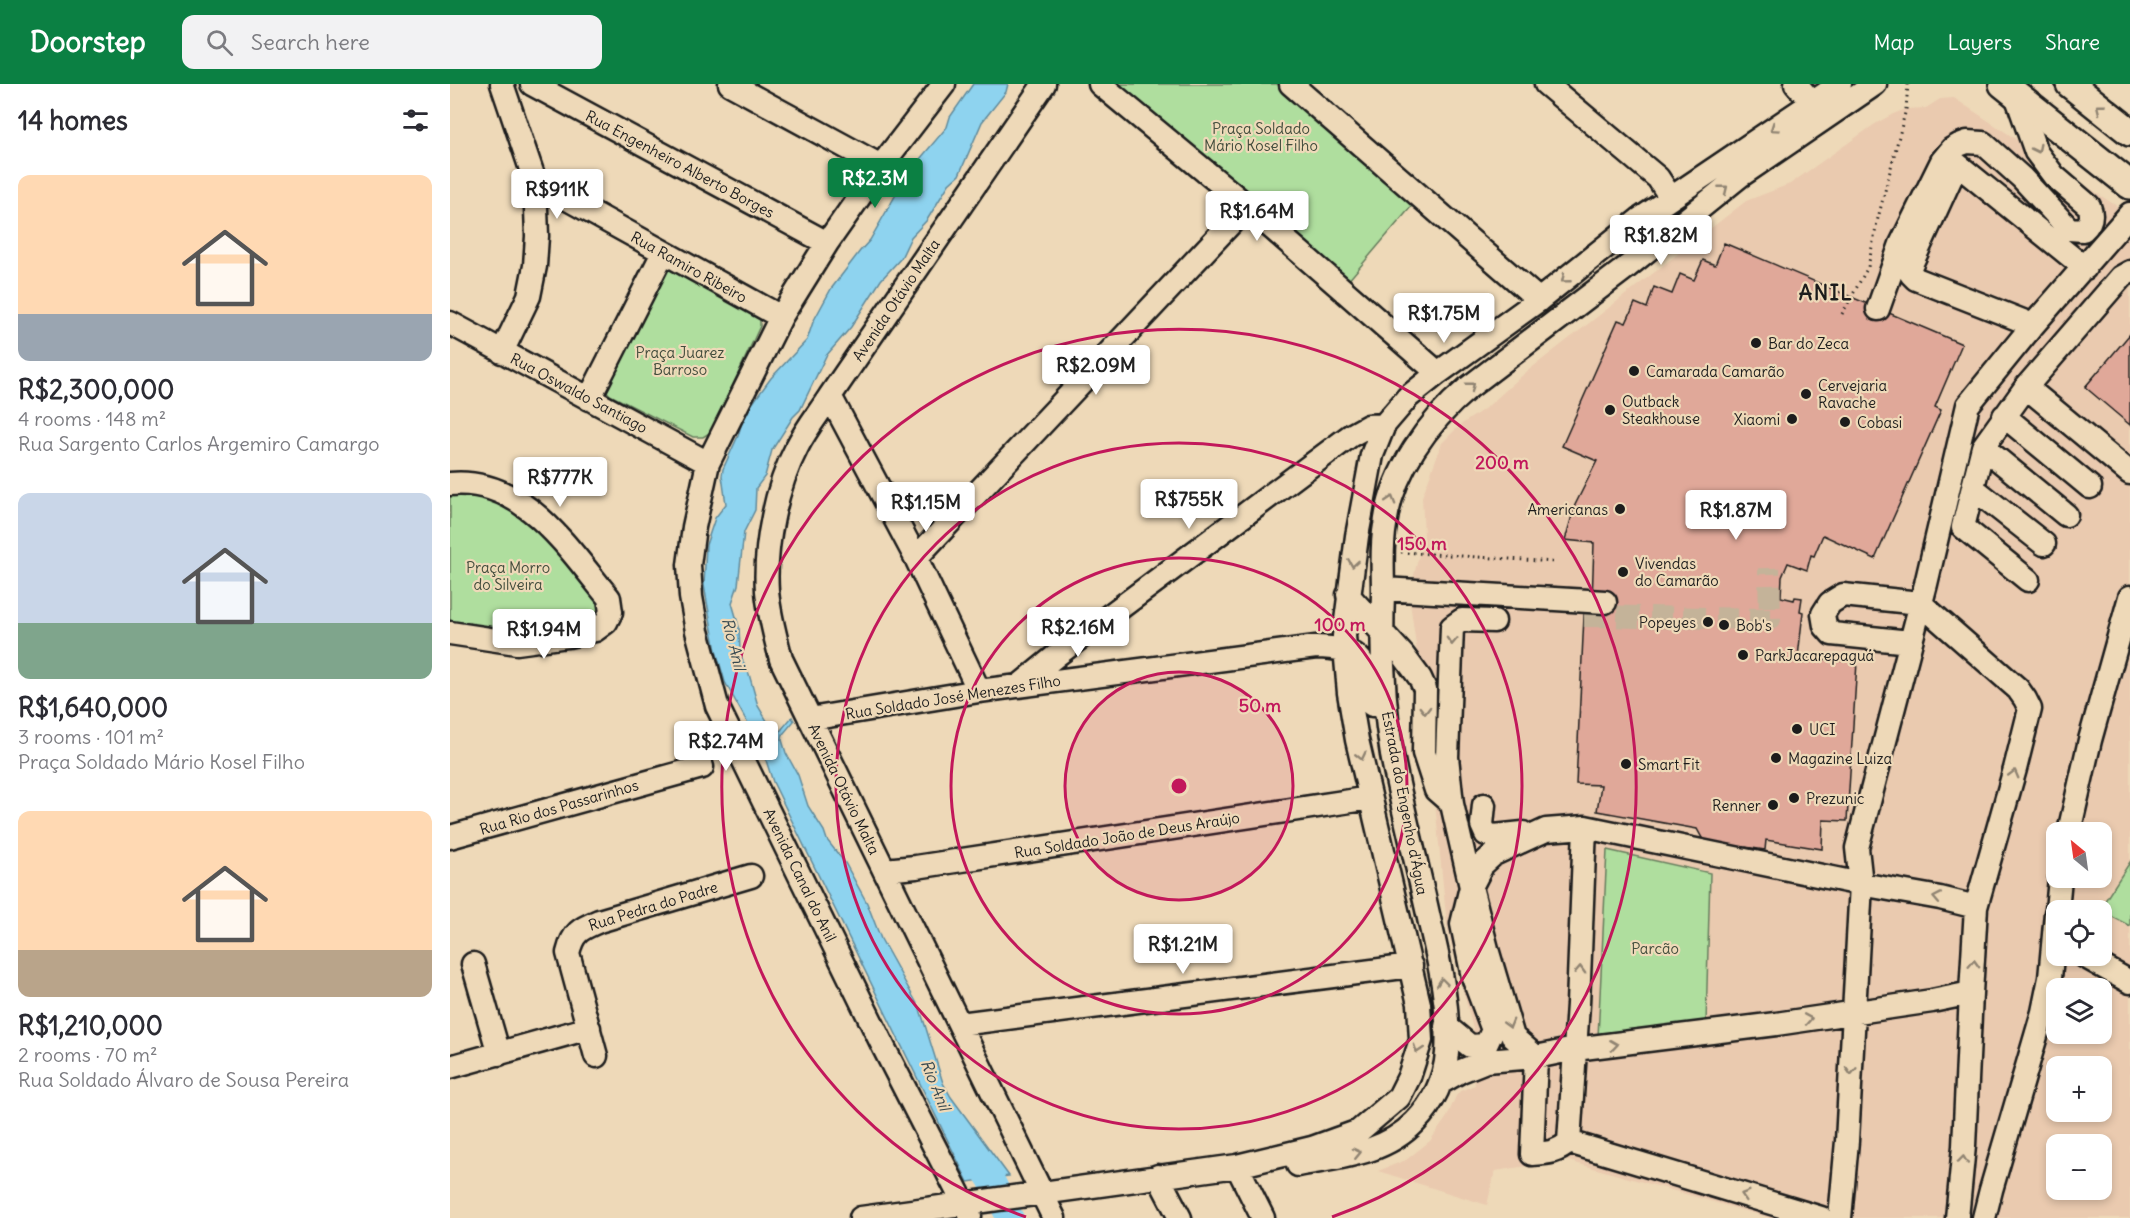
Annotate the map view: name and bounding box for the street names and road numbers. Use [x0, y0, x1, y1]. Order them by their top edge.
street label: Rua Engenheiro Alberto Borges [582, 106, 778, 222]
street label: Rua Ramiro Ribeiro [628, 227, 750, 307]
street label: Avenida Otávio Malta [848, 235, 944, 365]
street label: Rua Oswaldo Santiago [507, 349, 651, 437]
street label: Rua Soldado José Menezes Filho [844, 671, 1062, 723]
street label: Estrada do Engenho d'Água [1378, 710, 1432, 897]
street label: Avenida Otávio Malta [804, 720, 884, 858]
street label: Rua Rio dos Passarinhos [477, 775, 641, 839]
street label: Avenida Canal do Anil [759, 805, 841, 945]
street label: Rua Soldado João de Deus Araújo [1013, 808, 1241, 862]
street label: Rua Pedra do Padre [586, 877, 720, 935]

